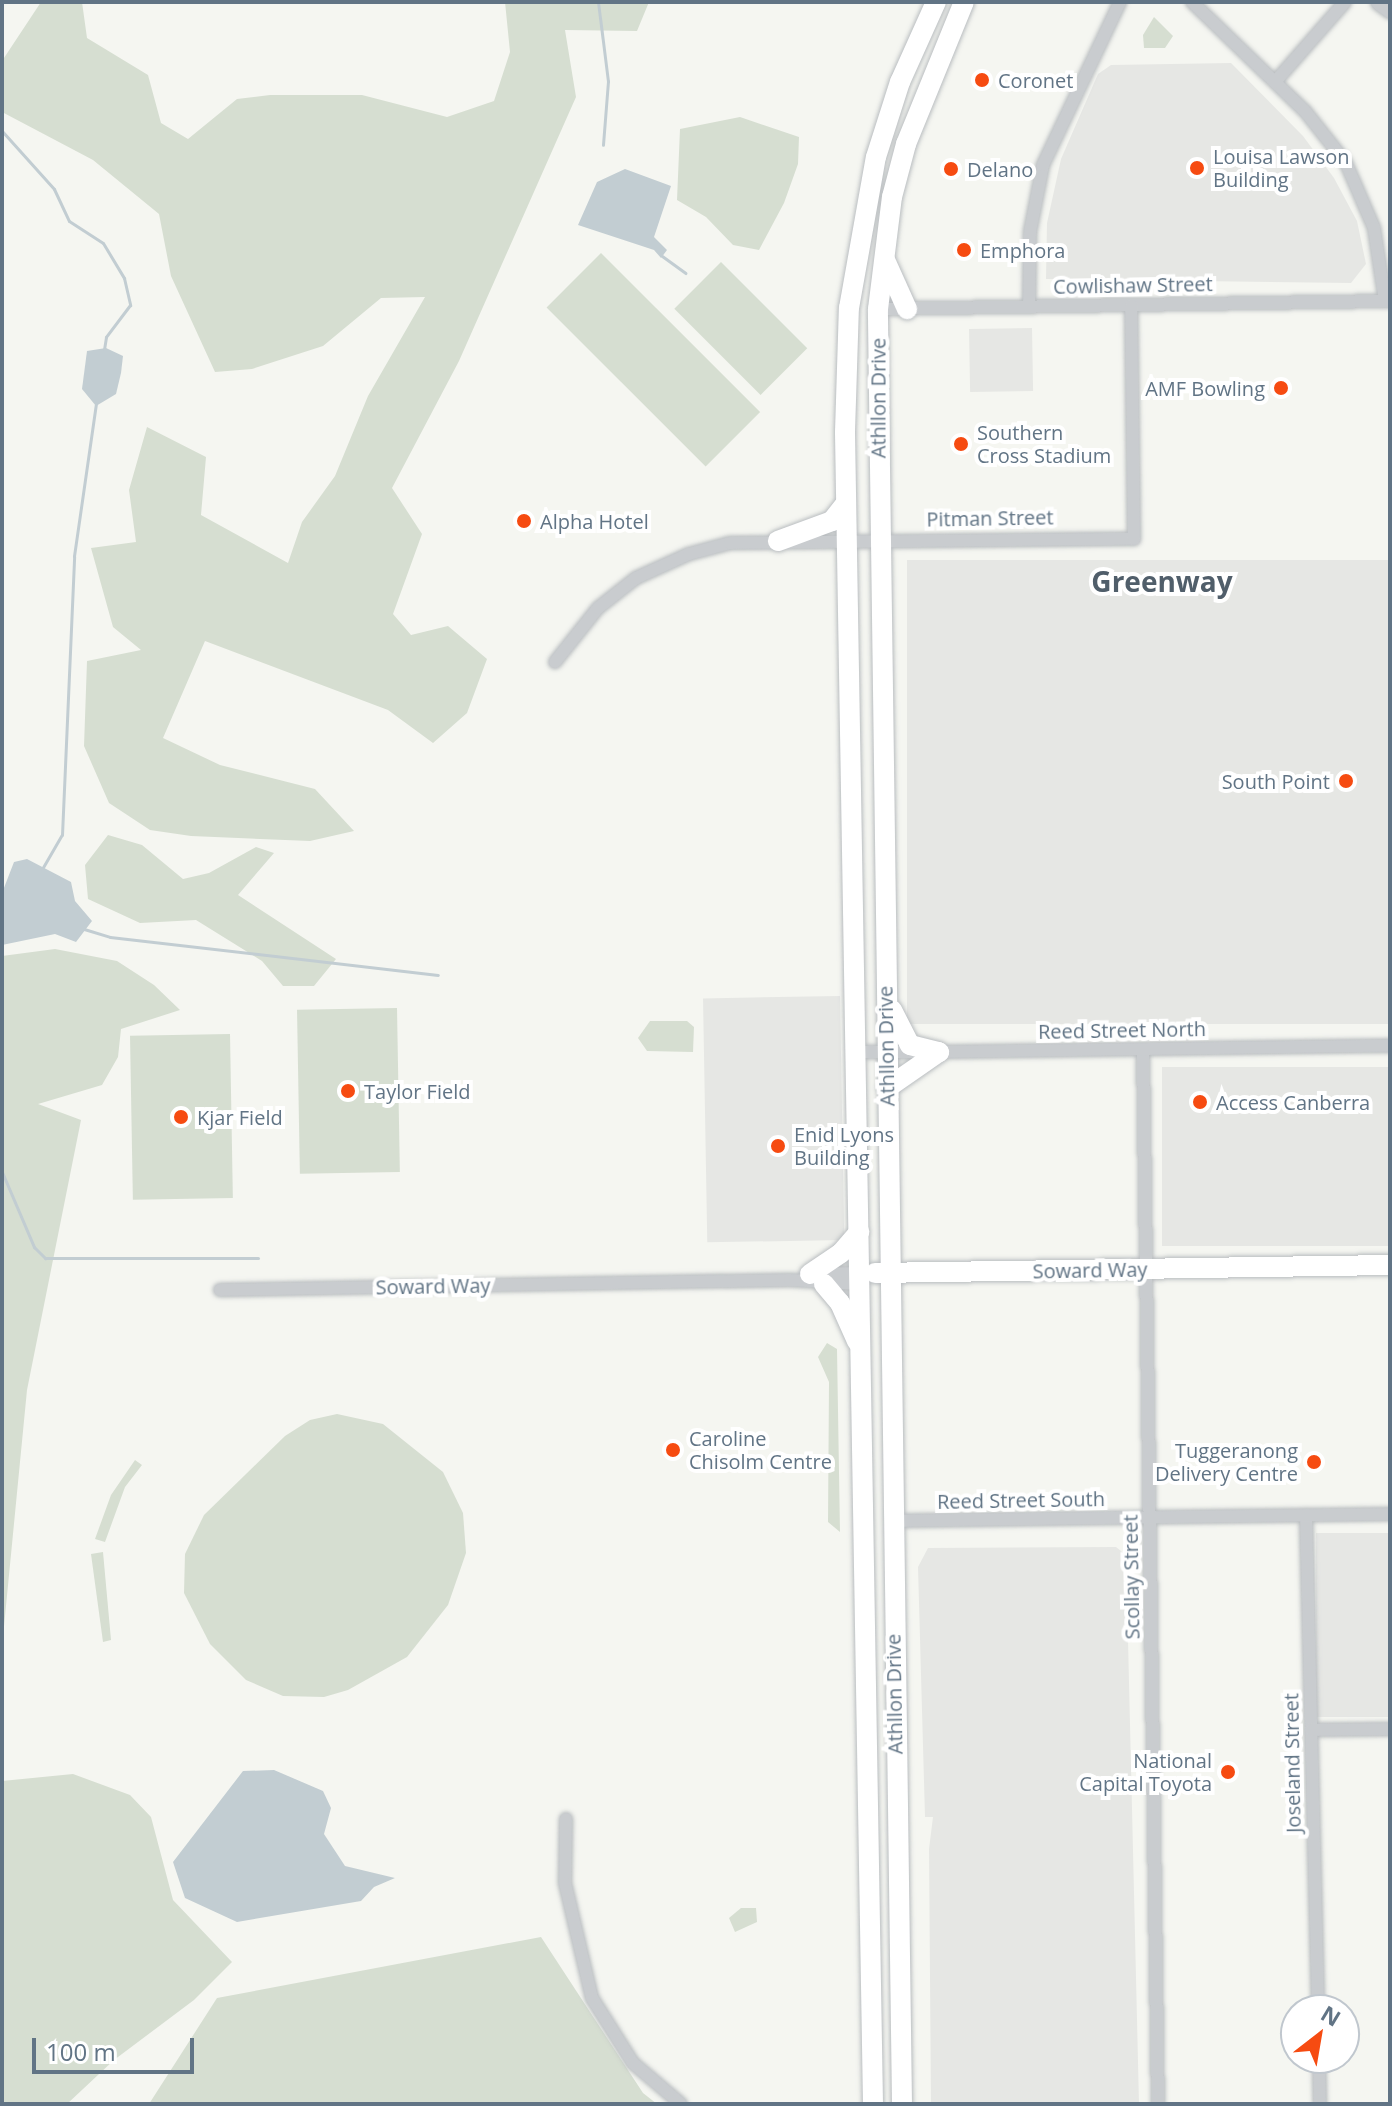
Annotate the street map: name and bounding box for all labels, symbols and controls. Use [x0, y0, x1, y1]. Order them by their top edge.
place label: Coronet [998, 68, 1073, 92]
marker: Coronet [973, 71, 991, 89]
place label: Louisa Lawson Building [1213, 144, 1350, 191]
place label: Delano [967, 157, 1033, 181]
marker: Louisa Lawson Building [1188, 159, 1206, 177]
marker: Delano [942, 160, 960, 178]
place label: Emphora [980, 238, 1065, 262]
marker: Emphora [955, 241, 973, 259]
street label: Cowlishaw Street [1053, 272, 1213, 298]
street label: Athllon Drive [866, 338, 890, 458]
place label: AMF Bowling [1145, 376, 1265, 400]
marker: AMF Bowling [1272, 379, 1290, 397]
place label: Southern Cross Stadium [977, 420, 1111, 467]
marker: Southern Cross Stadium [952, 435, 970, 453]
street label: Pitman Street [926, 505, 1054, 531]
place label: Alpha Hotel [540, 509, 649, 533]
marker: Alpha Hotel [515, 512, 533, 530]
district label: Greenway [1091, 564, 1233, 598]
place label: South Point [1222, 769, 1330, 793]
marker: South Point [1337, 772, 1355, 790]
street label: Athllon Drive [873, 986, 899, 1106]
street label: Reed Street North [1038, 1017, 1206, 1043]
place label: Taylor Field [364, 1079, 470, 1103]
marker: Taylor Field [339, 1082, 357, 1100]
place label: Access Canberra [1216, 1090, 1370, 1114]
marker: Access Canberra [1191, 1093, 1209, 1111]
place label: Kjar Field [197, 1105, 283, 1129]
marker: Kjar Field [172, 1108, 190, 1126]
place label: Enid Lyons Building [794, 1122, 894, 1169]
marker: Enid Lyons Building [769, 1137, 787, 1155]
street label: Soward Way [1032, 1257, 1148, 1283]
street label: Soward Way [375, 1273, 491, 1299]
place label: Caroline Chisolm Centre [689, 1426, 832, 1473]
place label: Tuggeranong Delivery Centre [1155, 1438, 1298, 1485]
marker: Caroline Chisolm Centre [664, 1441, 682, 1459]
marker: Tuggeranong Delivery Centre [1305, 1453, 1323, 1471]
street label: Reed Street South [937, 1487, 1105, 1513]
street label: Scollay Street [1118, 1514, 1144, 1640]
street label: Athllon Drive [881, 1634, 907, 1754]
street label: Joseland Street [1279, 1693, 1305, 1833]
place label: National Capital Toyota [1079, 1748, 1212, 1795]
marker: National Capital Toyota [1219, 1763, 1237, 1781]
north arrow [1280, 1994, 1360, 2074]
text: N [1316, 1998, 1347, 2033]
scale bar [36, 2022, 198, 2072]
text: 100 m [46, 2035, 116, 2068]

